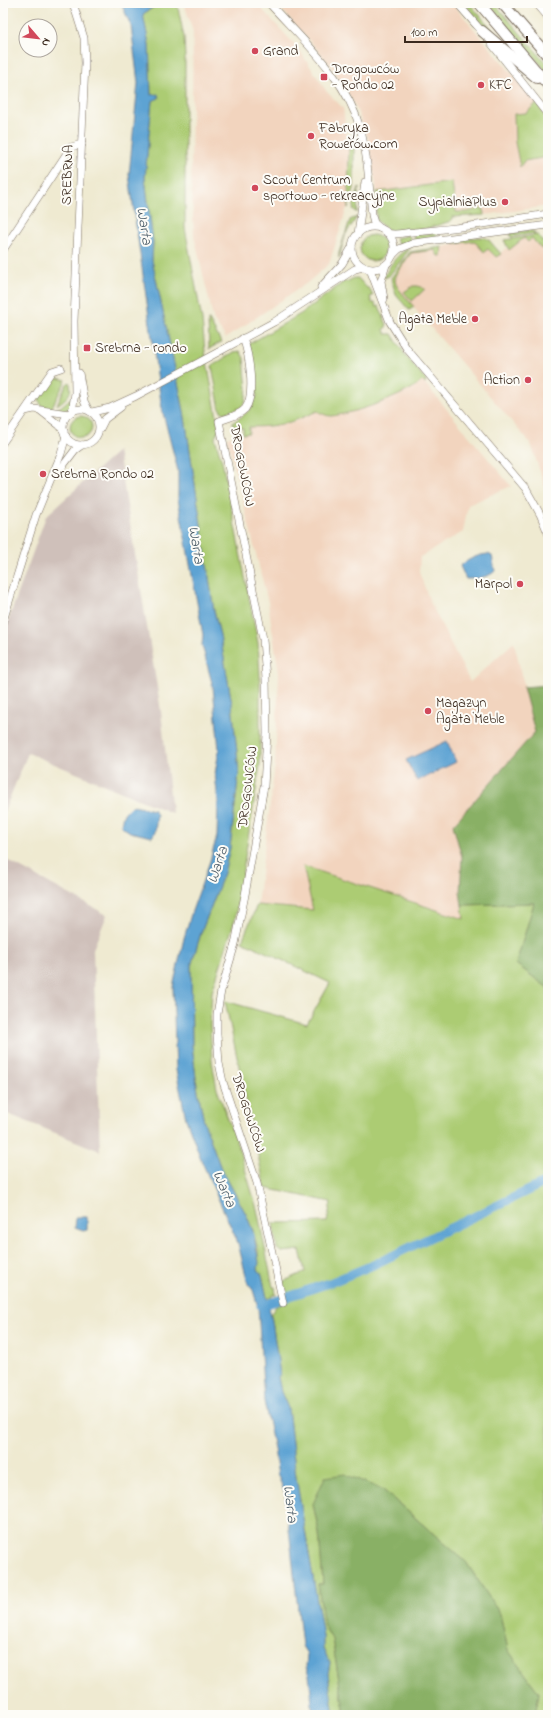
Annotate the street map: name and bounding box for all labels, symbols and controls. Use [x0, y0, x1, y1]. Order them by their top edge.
north arrow [18, 18, 58, 58]
scale bar [405, 18, 527, 44]
text: 100 m [411, 24, 438, 42]
text: N [37, 35, 55, 49]
place label: Grand [263, 41, 299, 62]
marker: Grand [250, 46, 260, 56]
place label: Drogowców - Rondo 02 [331, 59, 399, 96]
marker: Drogowców - Rondo 02 [319, 72, 329, 82]
place label: KFC [489, 75, 512, 96]
marker: KFC [476, 80, 486, 90]
place label: Fabryka Rowerów.com [318, 118, 398, 155]
marker: Fabryka Rowerów.com [306, 131, 316, 141]
street label: SREBRNA [56, 144, 80, 206]
place label: Scout Centrum sportowo - rekreacyjne [263, 170, 396, 208]
marker: Scout Centrum sportowo - rekreacyjne [250, 183, 260, 193]
place label: SypialniaPlus [418, 192, 497, 214]
marker: SypialniaPlus [500, 197, 510, 207]
water label: Warta [130, 206, 158, 247]
place label: Agata Meble [398, 309, 468, 331]
marker: Agata Meble [470, 314, 480, 324]
place label: Srebrna - rondo [95, 338, 187, 359]
marker: Srebrna - rondo [82, 343, 92, 353]
place label: Action [484, 370, 520, 391]
marker: Action [523, 375, 533, 385]
street label: DROGOWCÓW [224, 423, 260, 509]
place label: Srebrna Rondo 02 [51, 464, 154, 485]
marker: Srebrna Rondo 02 [38, 469, 48, 479]
water label: Warta [182, 525, 210, 566]
place label: Marpol [475, 574, 512, 595]
marker: Marpol [515, 579, 525, 589]
place label: Magazyn Agata Meble [436, 693, 505, 731]
marker: Magazyn Agata Meble [423, 706, 433, 716]
street label: DROGOWCÓW [232, 745, 263, 830]
water label: Warta [202, 843, 235, 886]
street label: DROGOWCÓW [225, 1070, 271, 1155]
water label: Warta [207, 1167, 242, 1211]
water label: Warta [277, 1484, 303, 1525]

